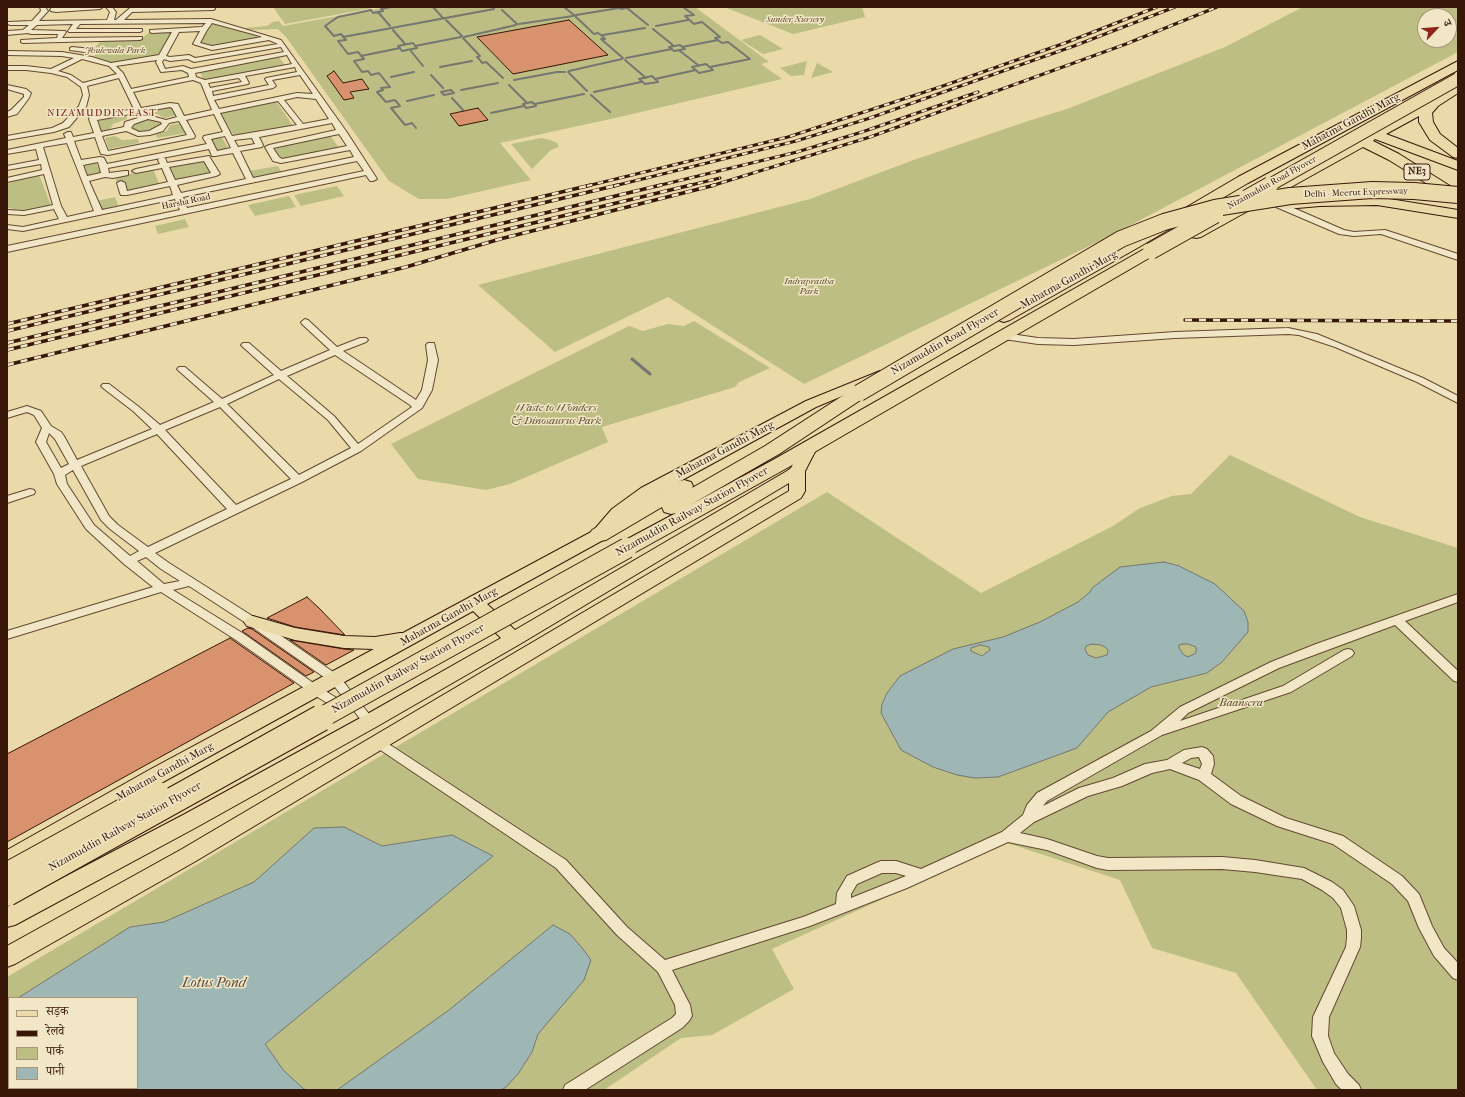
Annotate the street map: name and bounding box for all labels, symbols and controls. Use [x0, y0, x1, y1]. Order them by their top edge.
north arrow [1417, 8, 1457, 48]
park label: Sunder Nursery [766, 15, 824, 25]
text: उ [1440, 18, 1454, 28]
park label: Jhulewala Park [85, 46, 145, 56]
street label: Mahatma Gandhi Marg [1300, 90, 1402, 154]
district label: NIZAMUDDIN EAST [47, 108, 157, 120]
street label: Nizamuddin Road Flyover [1225, 154, 1319, 212]
road number: NE3 [1404, 164, 1430, 180]
street label: Delhi - Meerut Expressway [1304, 186, 1408, 200]
street label: Harsha Road [161, 192, 211, 212]
street label: Mahatma Gandhi Marg [1018, 248, 1120, 312]
park label: Indraprastha Park [784, 277, 834, 298]
street label: Nizamuddin Road Flyover [889, 306, 1001, 378]
park label: Waste to Wonders & Dinosaurus Park [511, 401, 601, 427]
street label: Mahatma Gandhi Marg [674, 418, 776, 482]
street label: Nizamuddin Railway Station Flyover [613, 464, 771, 560]
street label: Mahatma Gandhi Marg [398, 585, 500, 649]
street label: Nizamuddin Railway Station Flyover [329, 621, 487, 717]
park label: Baansera [1219, 696, 1263, 710]
street label: Mahatma Gandhi Marg [114, 740, 216, 804]
street label: Nizamuddin Railway Station Flyover [46, 779, 204, 875]
water label: Lotus Pond [182, 976, 246, 992]
legend [8, 997, 138, 1089]
text: सड़क [46, 1004, 69, 1018]
text: रेलवे [46, 1024, 64, 1038]
text: पार्क [46, 1044, 64, 1058]
text: पानी [46, 1064, 64, 1078]

